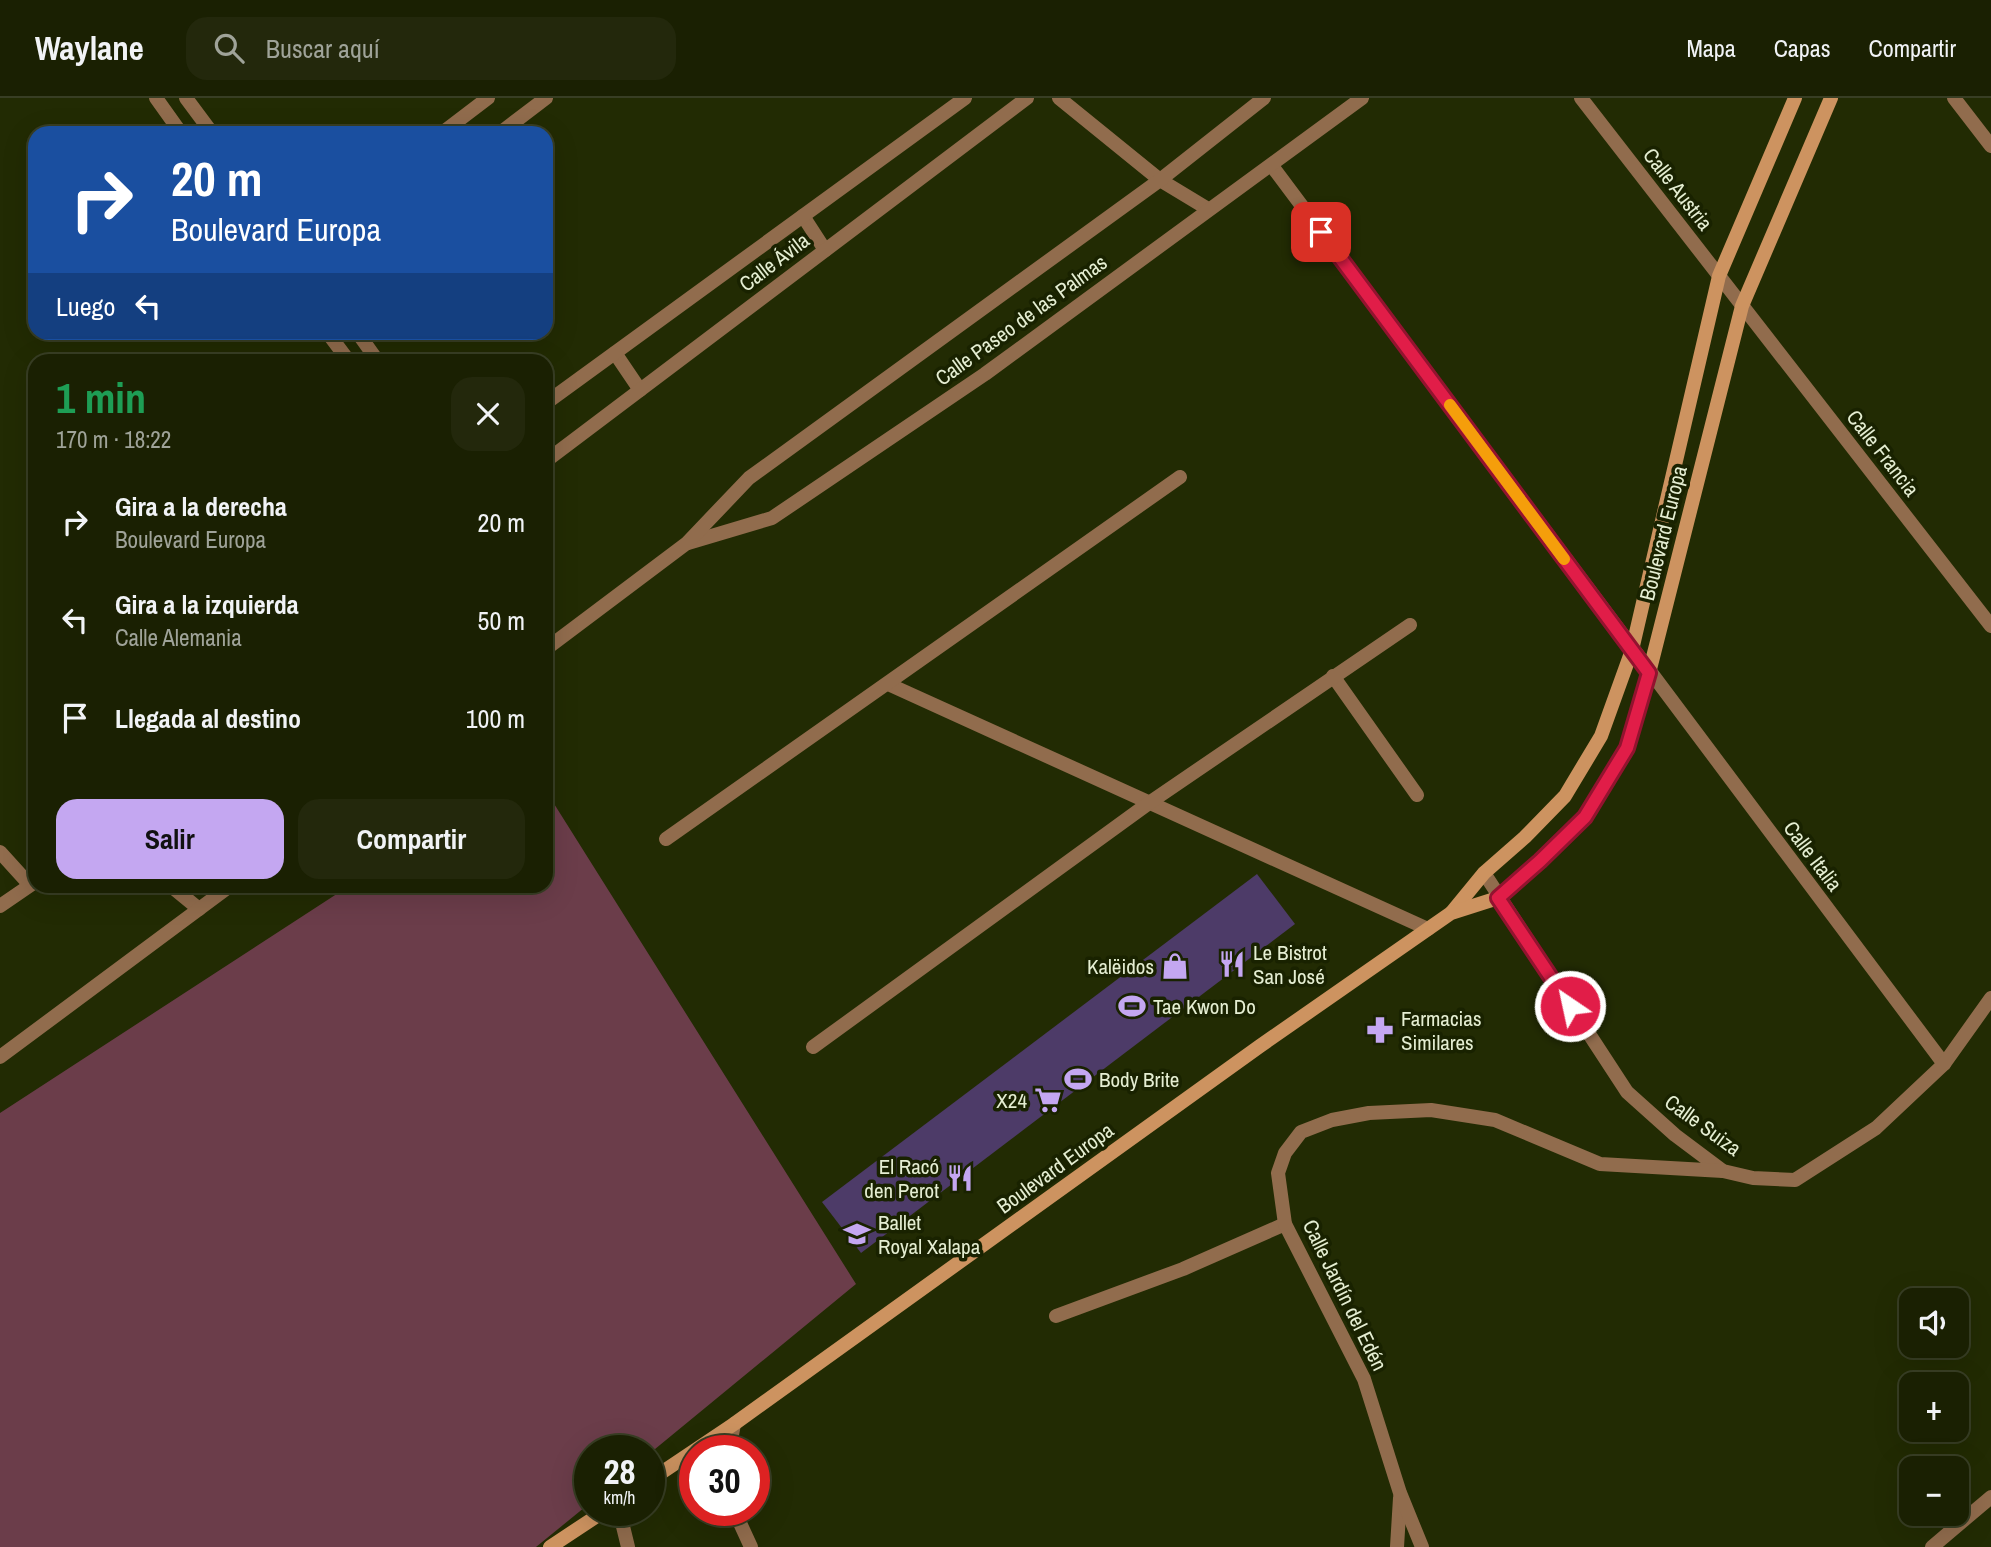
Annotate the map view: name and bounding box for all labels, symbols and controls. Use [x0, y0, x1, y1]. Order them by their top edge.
search box [186, 17, 676, 80]
text: Waylane [35, 26, 144, 70]
icon: search [210, 29, 248, 67]
text: Buscar aquí [266, 31, 380, 66]
text: Mapa [1686, 32, 1736, 64]
text: Capas [1774, 32, 1831, 64]
text: Compartir [1869, 32, 1956, 64]
street label: Calle Austria [1637, 142, 1720, 237]
text: 20 m [171, 145, 263, 211]
icon: right [56, 154, 147, 245]
pin [1291, 202, 1351, 262]
text: Boulevard Europa [171, 208, 381, 251]
icon: arrive [1302, 213, 1340, 251]
street label: Calle Ávila [733, 226, 815, 298]
street label: Calle Paseo de las Palmas [929, 248, 1113, 392]
icon: left [129, 287, 167, 325]
text: Luego [56, 289, 115, 324]
text: 1 min [56, 370, 146, 426]
button: close [451, 377, 525, 451]
street label: Calle Francia [1840, 404, 1926, 503]
text: 170 m · 18:22 [56, 424, 171, 455]
street label: Boulevard Europa [1632, 462, 1694, 603]
text: Gira a la derecha [115, 489, 287, 524]
icon: right [56, 503, 94, 541]
text: 20 m [478, 505, 525, 540]
text: Boulevard Europa [115, 524, 266, 555]
text: Gira a la izquierda [115, 587, 299, 622]
icon: left [56, 601, 94, 639]
text: 50 m [478, 603, 525, 638]
text: Calle Alemania [115, 622, 242, 653]
icon: arrive [56, 699, 94, 737]
text: Llegada al destino [115, 701, 301, 736]
text: 100 m [466, 701, 525, 736]
button: Salir [56, 799, 284, 879]
button: Compartir [298, 799, 525, 879]
street label: Calle Italia [1777, 815, 1849, 898]
place label: Le Bistrot San José [1253, 938, 1327, 991]
restaurant icon: Le Bistrot San José [1217, 949, 1247, 979]
shop icon: Kalëidos [1160, 951, 1190, 981]
place label: Kalëidos [1087, 952, 1154, 981]
position arrow [1533, 969, 1607, 1043]
sports icon: Tae Kwon Do [1117, 991, 1147, 1021]
place label: Tae Kwon Do [1153, 992, 1256, 1021]
place label: Farmacias Similares [1401, 1004, 1482, 1057]
pharmacy icon: Farmacias Similares [1365, 1015, 1395, 1045]
sports icon: Body Brite [1063, 1064, 1093, 1094]
place label: Body Brite [1099, 1065, 1179, 1094]
supermarket icon: X24 [1033, 1085, 1063, 1115]
place label: X24 [996, 1086, 1027, 1115]
street label: Calle Suiza [1659, 1087, 1747, 1163]
street label: Boulevard Europa [991, 1116, 1120, 1220]
place label: El Racó den Perot [864, 1152, 939, 1205]
restaurant icon: El Racó den Perot [945, 1163, 975, 1193]
place label: Ballet Royal Xalapa [878, 1208, 981, 1261]
street label: Calle Jardín del Edén [1296, 1215, 1394, 1375]
school or university icon: Ballet Royal Xalapa [842, 1219, 872, 1249]
map controls [1899, 1288, 1969, 1526]
button: sound [1899, 1288, 1969, 1358]
button: + [1899, 1372, 1969, 1442]
speed limit sign: 30 [679, 1435, 770, 1526]
text: 28 [604, 1448, 635, 1495]
button: − [1899, 1456, 1969, 1526]
text: km/h [604, 1485, 636, 1510]

